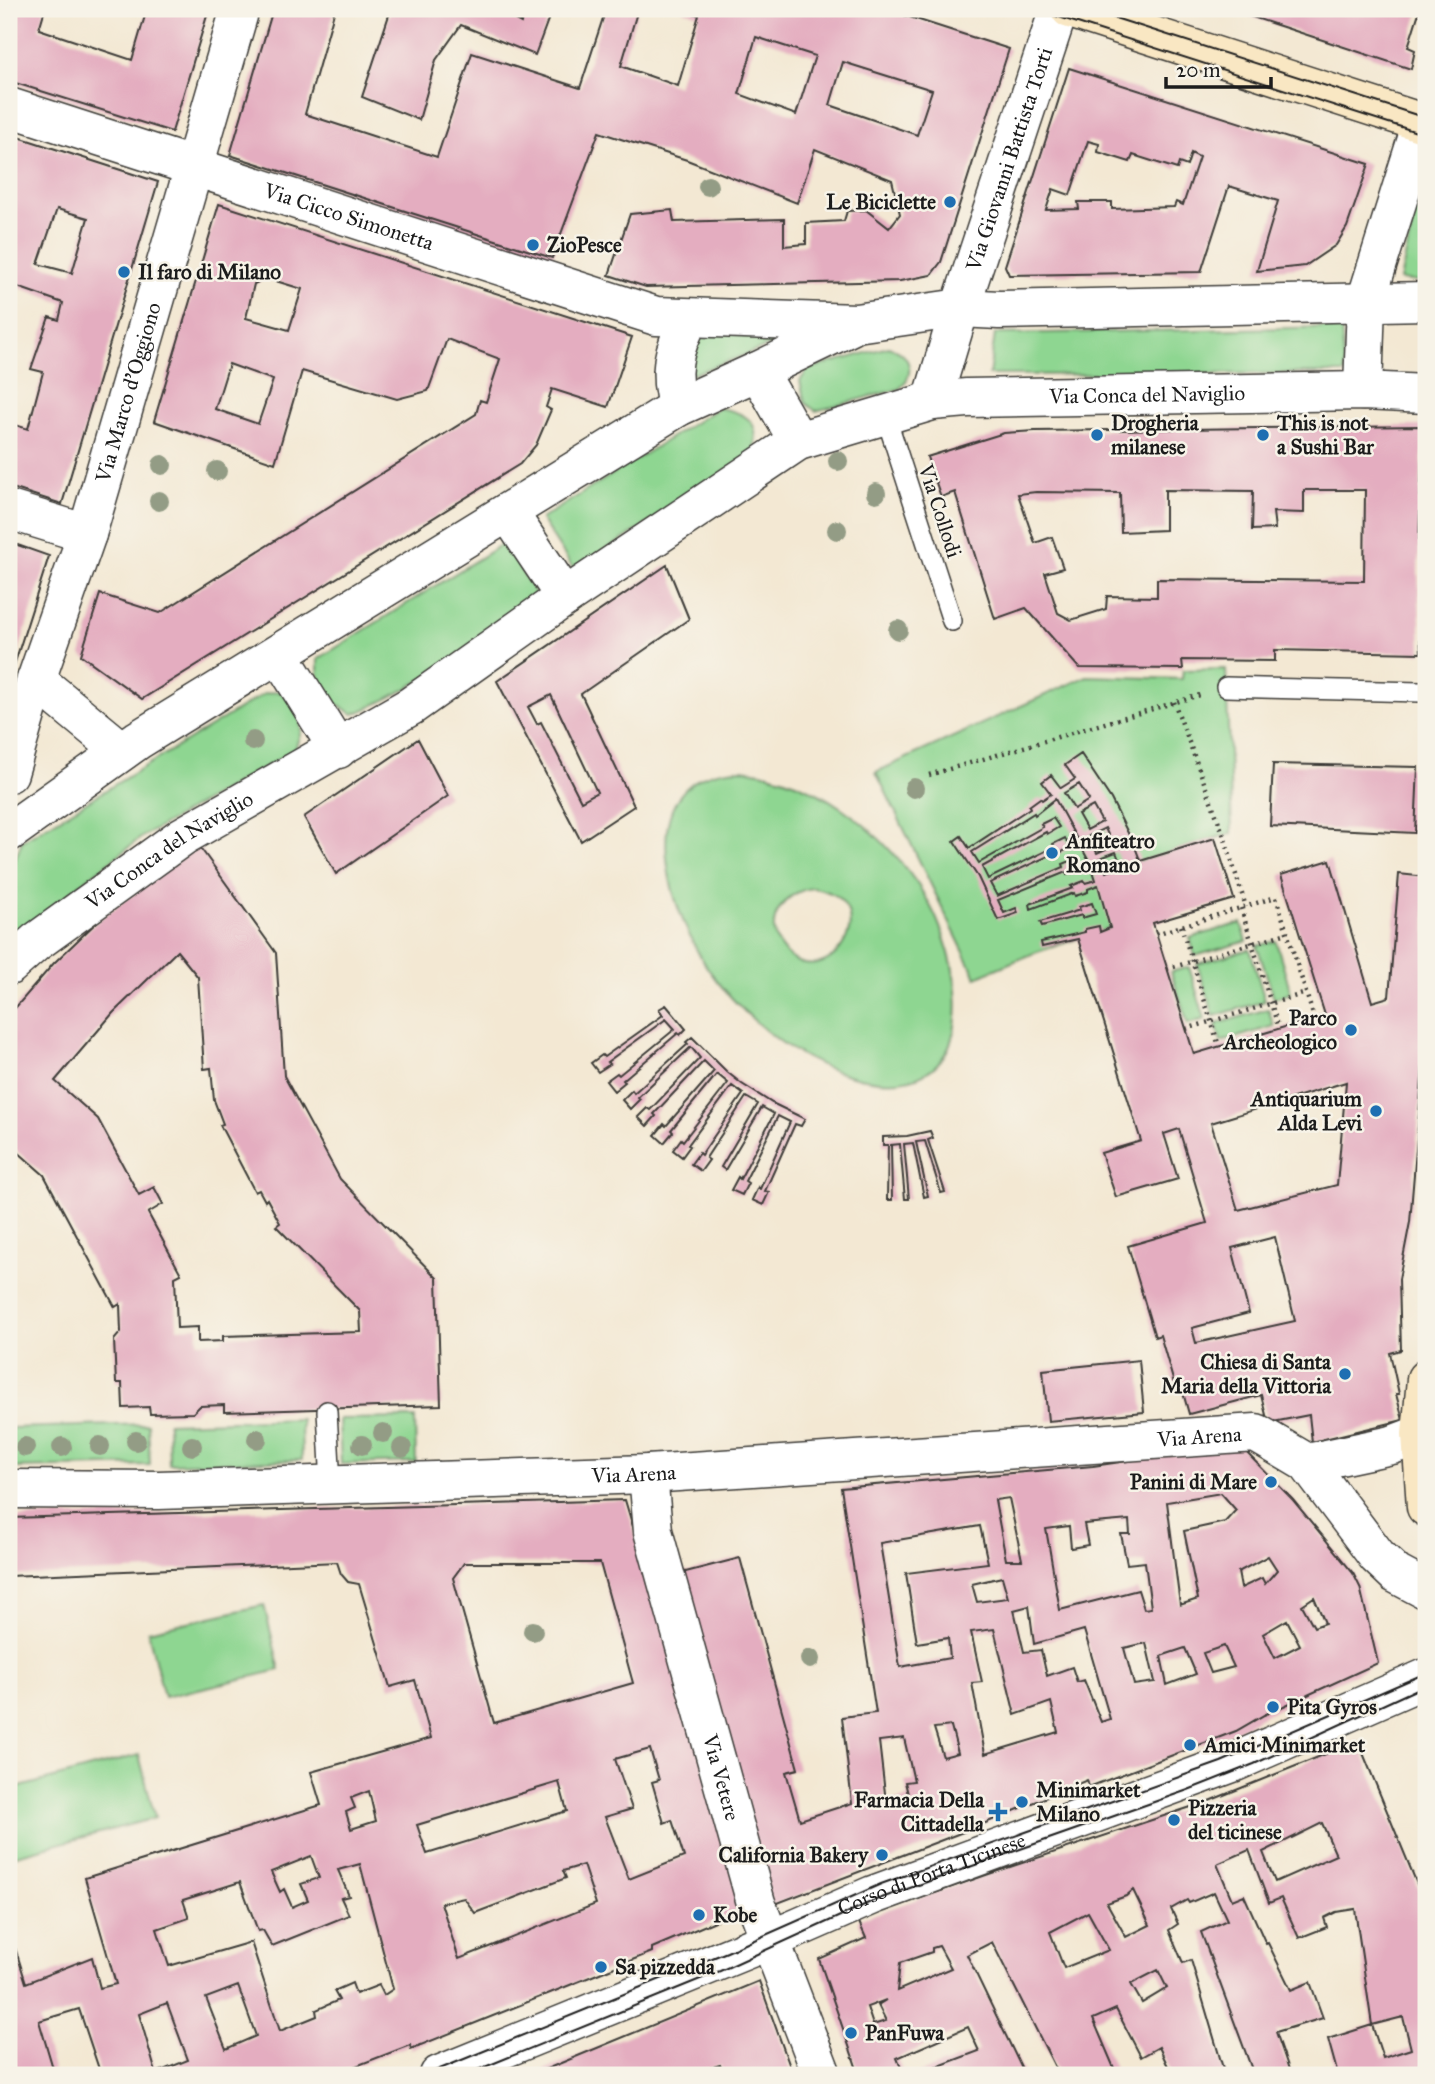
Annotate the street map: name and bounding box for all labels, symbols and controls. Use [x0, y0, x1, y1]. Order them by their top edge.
street label: Via Giovanni Battista Torti [960, 44, 1058, 275]
scale bar [1166, 46, 1270, 90]
text: 20 m [1176, 57, 1221, 83]
street label: Via Cicco Simonetta [260, 177, 437, 256]
place label: Le Biciclette [826, 189, 936, 215]
marker: Le Biciclette [942, 194, 958, 210]
place label: ZioPesce [547, 232, 622, 258]
marker: ZioPesce [525, 237, 541, 253]
place label: Il faro di Milano [138, 259, 281, 285]
marker: Il faro di Milano [116, 264, 132, 280]
street label: Via Marco d'Oggiono [89, 299, 167, 486]
street label: Via Conca del Naviglio [1048, 380, 1246, 410]
place label: Drogheria milanese [1110, 410, 1200, 460]
place label: This is not a Sushi Bar [1276, 410, 1375, 460]
marker: Drogheria milanese [1089, 427, 1105, 443]
marker: This is not a Sushi Bar [1255, 427, 1271, 443]
street label: Via Collodi [912, 460, 967, 561]
street label: Via Conca del Naviglio [79, 786, 258, 916]
place label: Anfiteatro Romano [1064, 828, 1155, 878]
marker: Anfiteatro Romano [1044, 845, 1060, 861]
place label: Parco Archeologico [1222, 1005, 1337, 1055]
marker: Parco Archeologico [1343, 1022, 1359, 1038]
place label: Antiquarium Alda Levi [1249, 1086, 1362, 1136]
marker: Antiquarium Alda Levi [1368, 1103, 1384, 1119]
place label: Chiesa di Santa Maria della Vittoria [1161, 1349, 1332, 1399]
marker: Chiesa di Santa Maria della Vittoria [1337, 1366, 1353, 1382]
street label: Via Arena [1155, 1421, 1243, 1453]
street label: Via Arena [590, 1459, 677, 1489]
place label: Panini di Mare [1130, 1469, 1257, 1495]
marker: Panini di Mare [1263, 1474, 1279, 1490]
place label: Pita Gyros [1287, 1694, 1377, 1720]
marker: Pita Gyros [1265, 1699, 1281, 1715]
street label: Via Vetere [697, 1731, 746, 1824]
place label: Amici Minimarket [1202, 1732, 1366, 1758]
marker: Amici Minimarket [1182, 1737, 1198, 1753]
place label: Minimarket Milano [1036, 1777, 1141, 1827]
place label: Farmacia Della Cittadella [854, 1787, 985, 1837]
marker: Minimarket Milano [1014, 1794, 1030, 1810]
place label: Pizzeria del ticinese [1188, 1795, 1282, 1845]
marker: Farmacia Della Cittadella [990, 1804, 1006, 1820]
marker: Pizzeria del ticinese [1166, 1812, 1182, 1828]
street label: Corso di Porta Ticinese [834, 1827, 1029, 1922]
place label: California Bakery [719, 1842, 869, 1868]
marker: California Bakery [874, 1847, 890, 1863]
place label: Kobe [713, 1902, 758, 1928]
marker: Kobe [691, 1907, 707, 1923]
place label: Sa pizzedda [615, 1954, 716, 1980]
marker: Sa pizzedda [593, 1959, 609, 1975]
place label: PanFuwa [865, 2020, 945, 2046]
marker: PanFuwa [843, 2025, 859, 2041]

